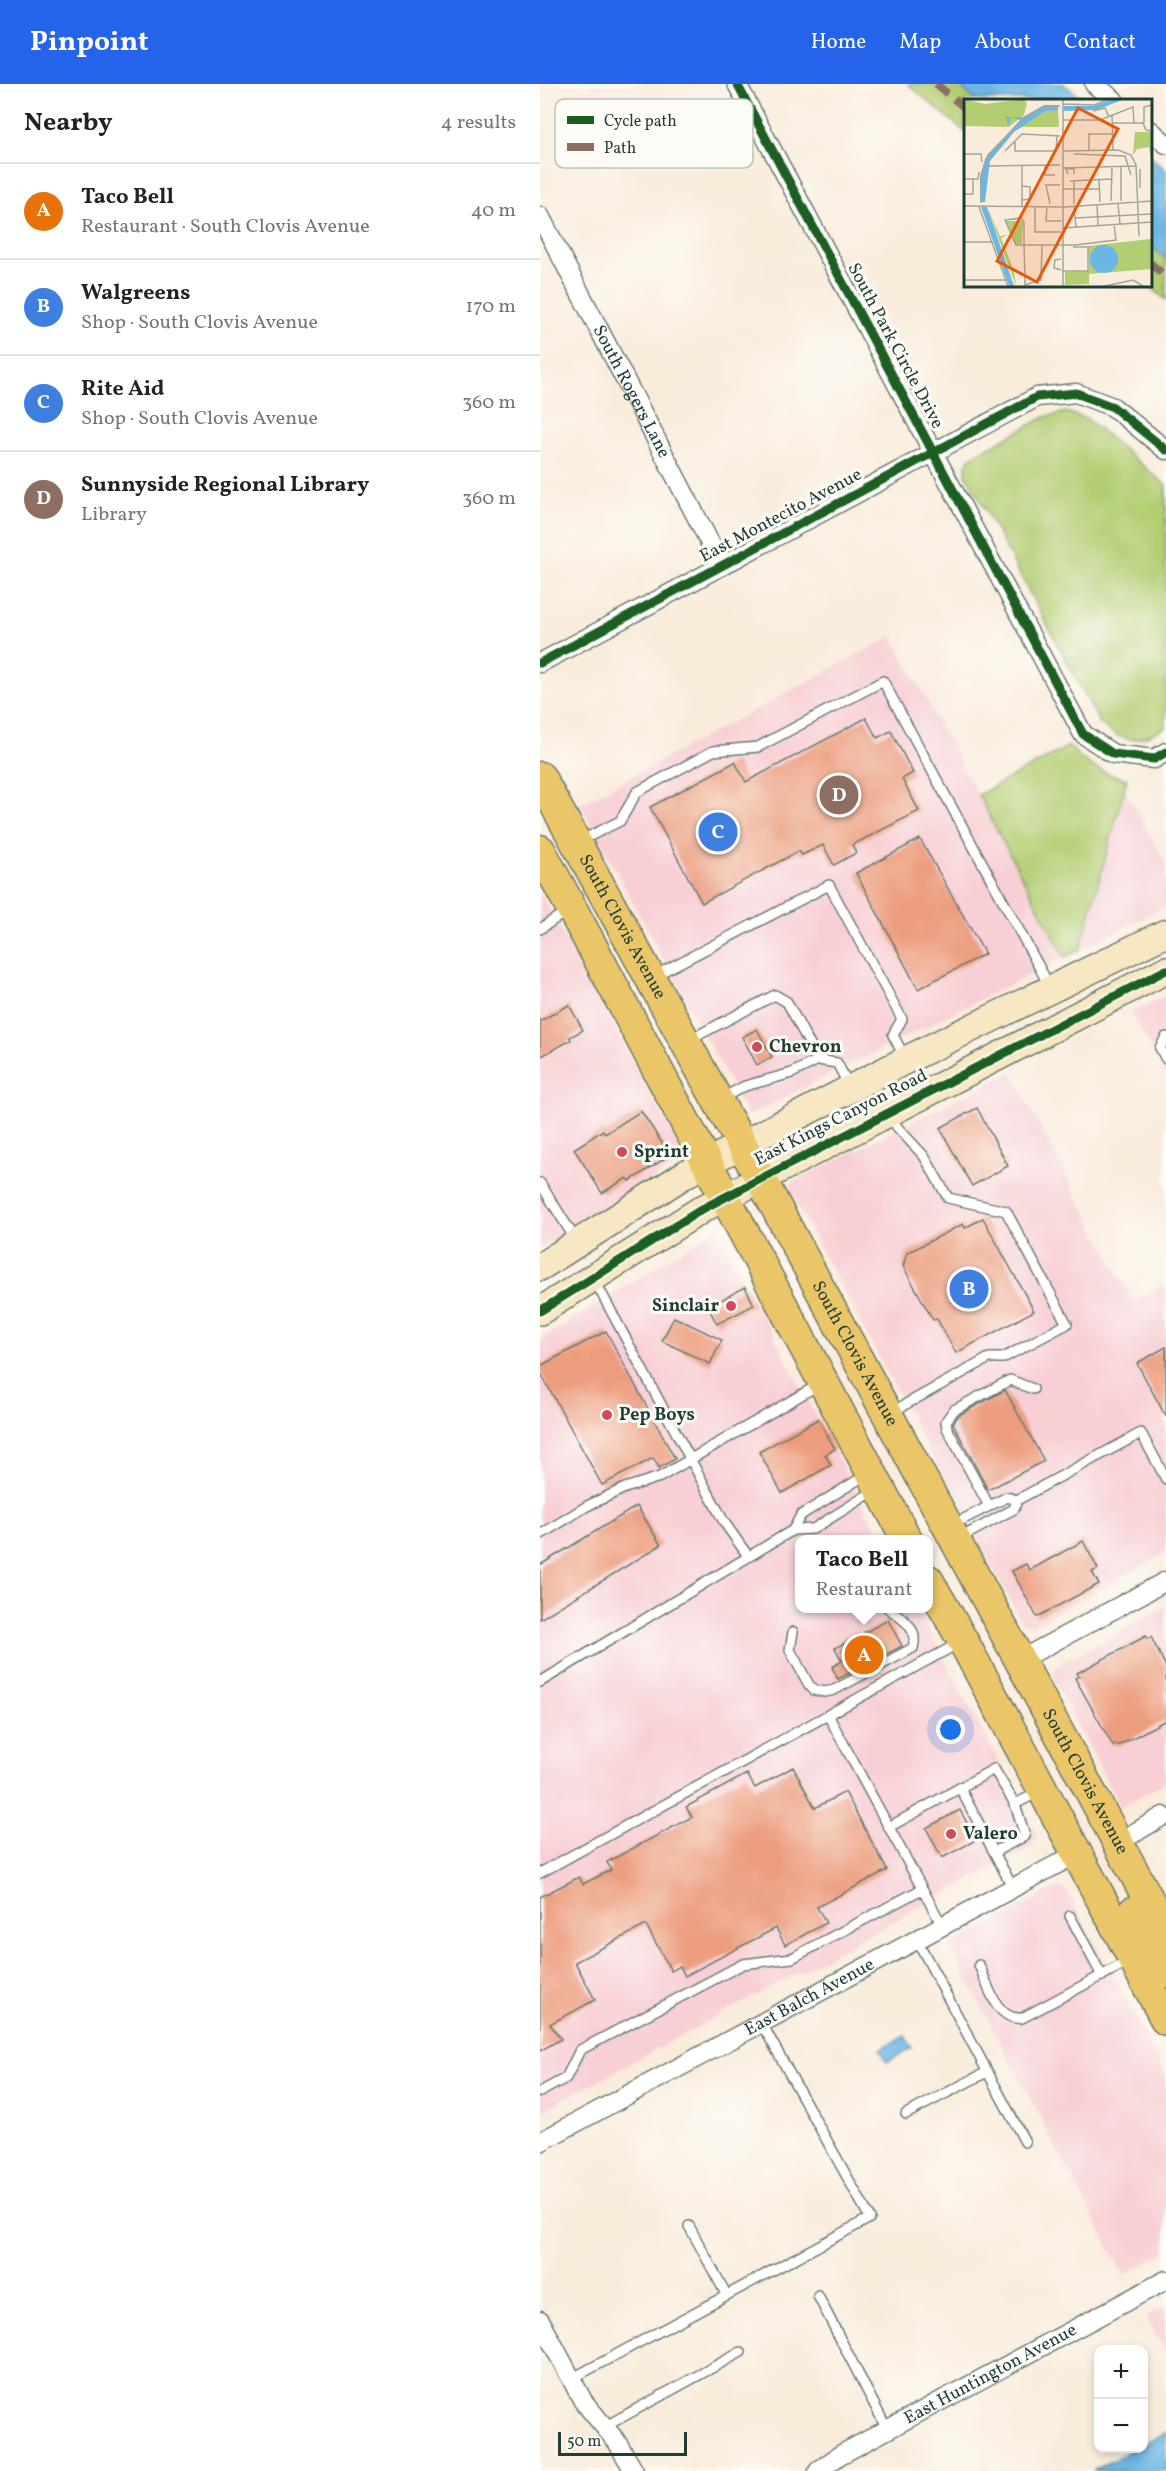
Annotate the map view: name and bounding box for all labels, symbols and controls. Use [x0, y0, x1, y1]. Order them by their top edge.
text: Pinpoint [30, 23, 148, 62]
text: Home [811, 28, 866, 57]
text: Map [899, 28, 941, 57]
text: About [974, 28, 1031, 57]
text: Contact [1064, 28, 1136, 57]
legend [555, 99, 753, 168]
inset map [964, 99, 1151, 286]
text: Nearby [24, 105, 113, 141]
text: 4 results [441, 109, 516, 137]
text: Cycle path [604, 111, 677, 133]
text: Path [604, 138, 636, 160]
text: Taco Bell [81, 182, 174, 213]
text: A [36, 197, 51, 225]
text: 40 m [471, 197, 516, 225]
text: Restaurant · South Clovis Avenue [81, 213, 370, 241]
street label: South Park Circle Drive [841, 259, 949, 433]
text: Walgreens [81, 278, 190, 309]
text: B [37, 293, 50, 321]
text: 170 m [466, 293, 516, 321]
text: Shop · South Clovis Avenue [81, 309, 318, 337]
street label: South Rogers Lane [586, 321, 676, 463]
text: Rite Aid [81, 374, 164, 405]
text: C [37, 389, 50, 417]
text: 360 m [462, 389, 516, 417]
text: Shop · South Clovis Avenue [81, 405, 318, 433]
street label: East Montecito Avenue [695, 463, 867, 569]
text: Sunnyside Regional Library [81, 470, 369, 501]
text: D [36, 485, 51, 513]
text: 360 m [462, 485, 516, 513]
text: Library [81, 501, 147, 529]
pin: D [820, 772, 858, 818]
pin: C [698, 810, 738, 855]
street label: South Clovis Avenue [572, 850, 672, 1004]
place label: Chevron [769, 1035, 842, 1060]
marker: Chevron [750, 1040, 764, 1054]
street label: East Kings Canyon Road [750, 1063, 932, 1173]
place label: Sprint [634, 1140, 689, 1165]
marker: Sprint [615, 1145, 629, 1159]
pin: B [950, 1266, 988, 1312]
street label: South Clovis Avenue [805, 1276, 904, 1431]
place label: Sinclair [652, 1294, 719, 1319]
marker: Sinclair [724, 1299, 738, 1313]
place label: Pep Boys [619, 1403, 695, 1428]
marker: Pep Boys [600, 1408, 614, 1422]
popup [795, 1535, 933, 1613]
text: Taco Bell [816, 1545, 909, 1576]
text: Restaurant [816, 1576, 912, 1604]
pin: A [844, 1632, 884, 1678]
street label: South Clovis Avenue [1036, 1704, 1135, 1859]
your location [936, 1715, 965, 1744]
place label: Valero [963, 1822, 1018, 1847]
marker: Valero [944, 1827, 958, 1841]
street label: East Balch Avenue [740, 1952, 879, 2042]
street label: East Huntington Avenue [900, 2318, 1081, 2431]
map controls [1094, 2345, 1148, 2453]
button: + [1094, 2345, 1148, 2399]
button: − [1094, 2399, 1148, 2453]
scale bar [558, 2429, 687, 2456]
text: 50 m [567, 2431, 601, 2453]

